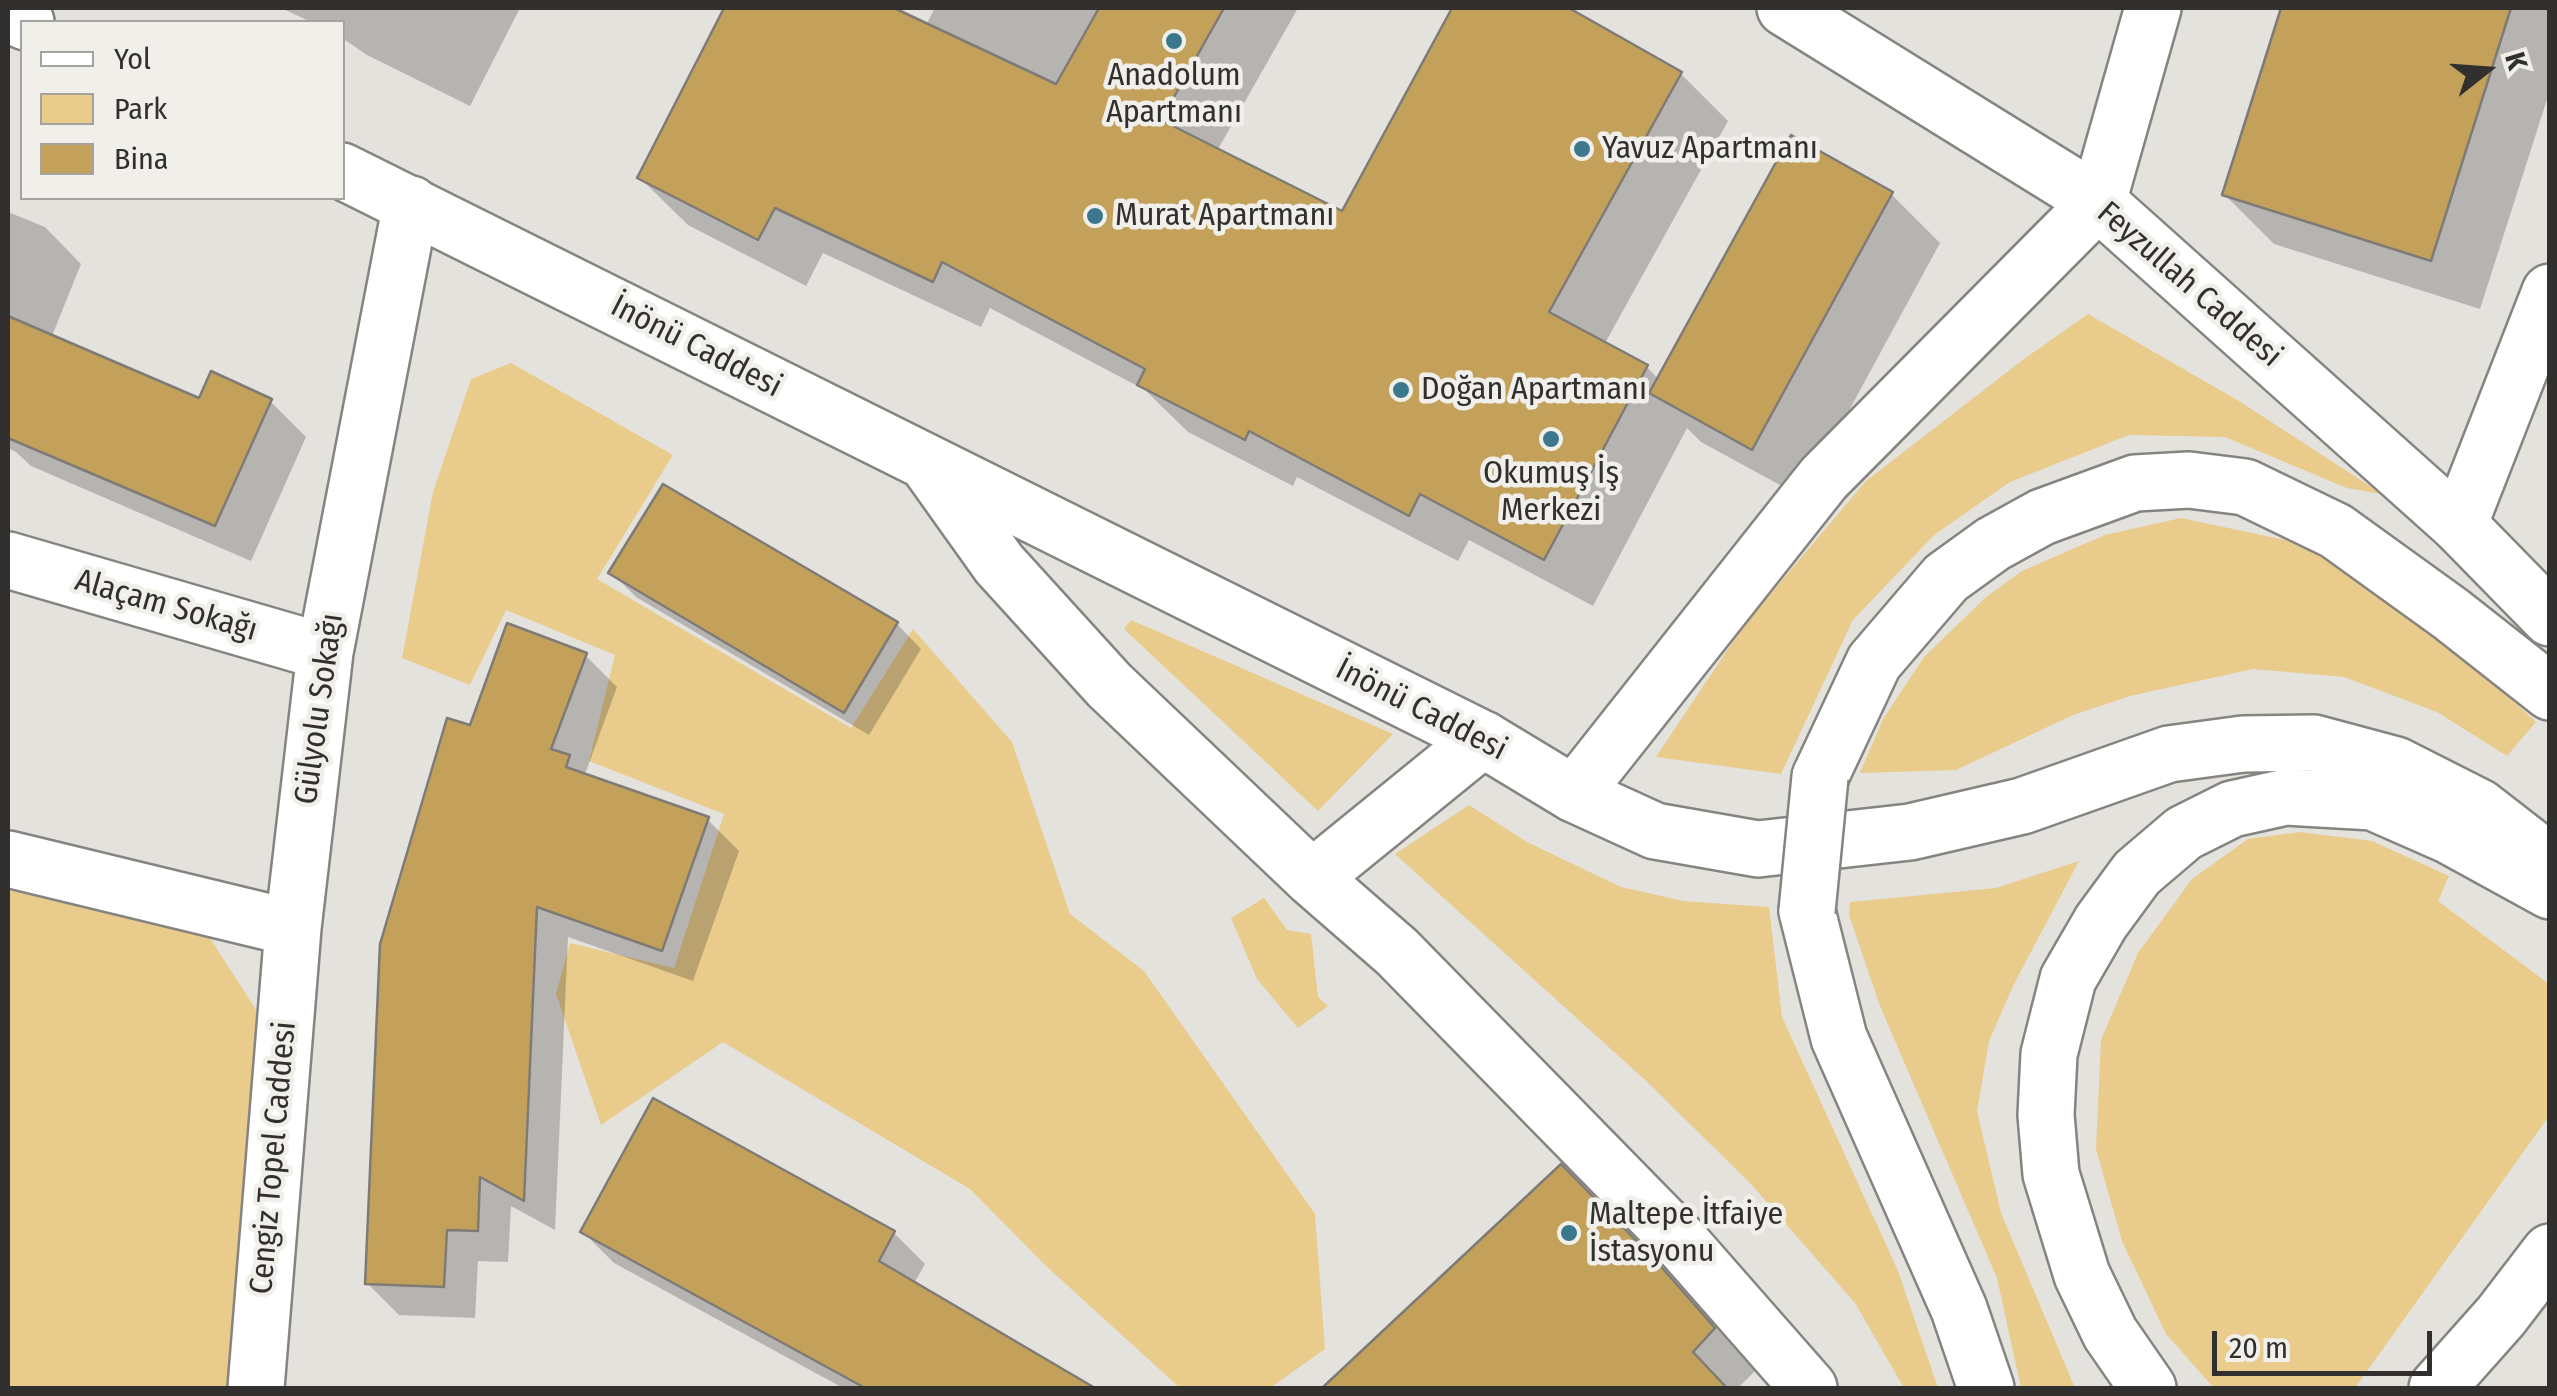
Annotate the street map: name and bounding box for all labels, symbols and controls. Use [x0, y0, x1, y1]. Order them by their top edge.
legend [20, 20, 345, 200]
north arrow [2437, 20, 2537, 120]
marker: Anadolum Apartmanı [1163, 30, 1185, 52]
text: Yol [114, 41, 151, 77]
text: K [2498, 48, 2534, 74]
place label: Anadolum Apartmanı [1106, 57, 1242, 132]
text: Park [114, 91, 167, 127]
place label: Yavuz Apartmanı [1602, 130, 1818, 168]
marker: Yavuz Apartmanı [1571, 138, 1593, 160]
text: Bina [114, 141, 168, 177]
street label: Feyzullah Caddesi [2089, 194, 2289, 376]
place label: Murat Apartmanı [1115, 197, 1334, 235]
marker: Murat Apartmanı [1084, 205, 1106, 227]
street label: İnönü Caddesi [604, 288, 788, 406]
place label: Doğan Apartmanı [1421, 371, 1647, 409]
marker: Doğan Apartmanı [1390, 379, 1412, 401]
marker: Okumuş İş Merkezi [1540, 428, 1562, 450]
place label: Okumuş İş Merkezi [1483, 455, 1619, 530]
street label: Alaçam Sokağı [71, 562, 261, 650]
street label: Gülyolu Sokağı [288, 611, 352, 807]
street label: İnönü Caddesi [1329, 651, 1513, 769]
street label: Cengiz Topel Caddesi [243, 1020, 305, 1296]
place label: Maltepe İtfaiye İstasyonu [1589, 1196, 1783, 1271]
marker: Maltepe İtfaiye İstasyonu [1558, 1222, 1580, 1244]
scale bar [2217, 1311, 2437, 1373]
text: 20 m [2229, 1330, 2288, 1366]

